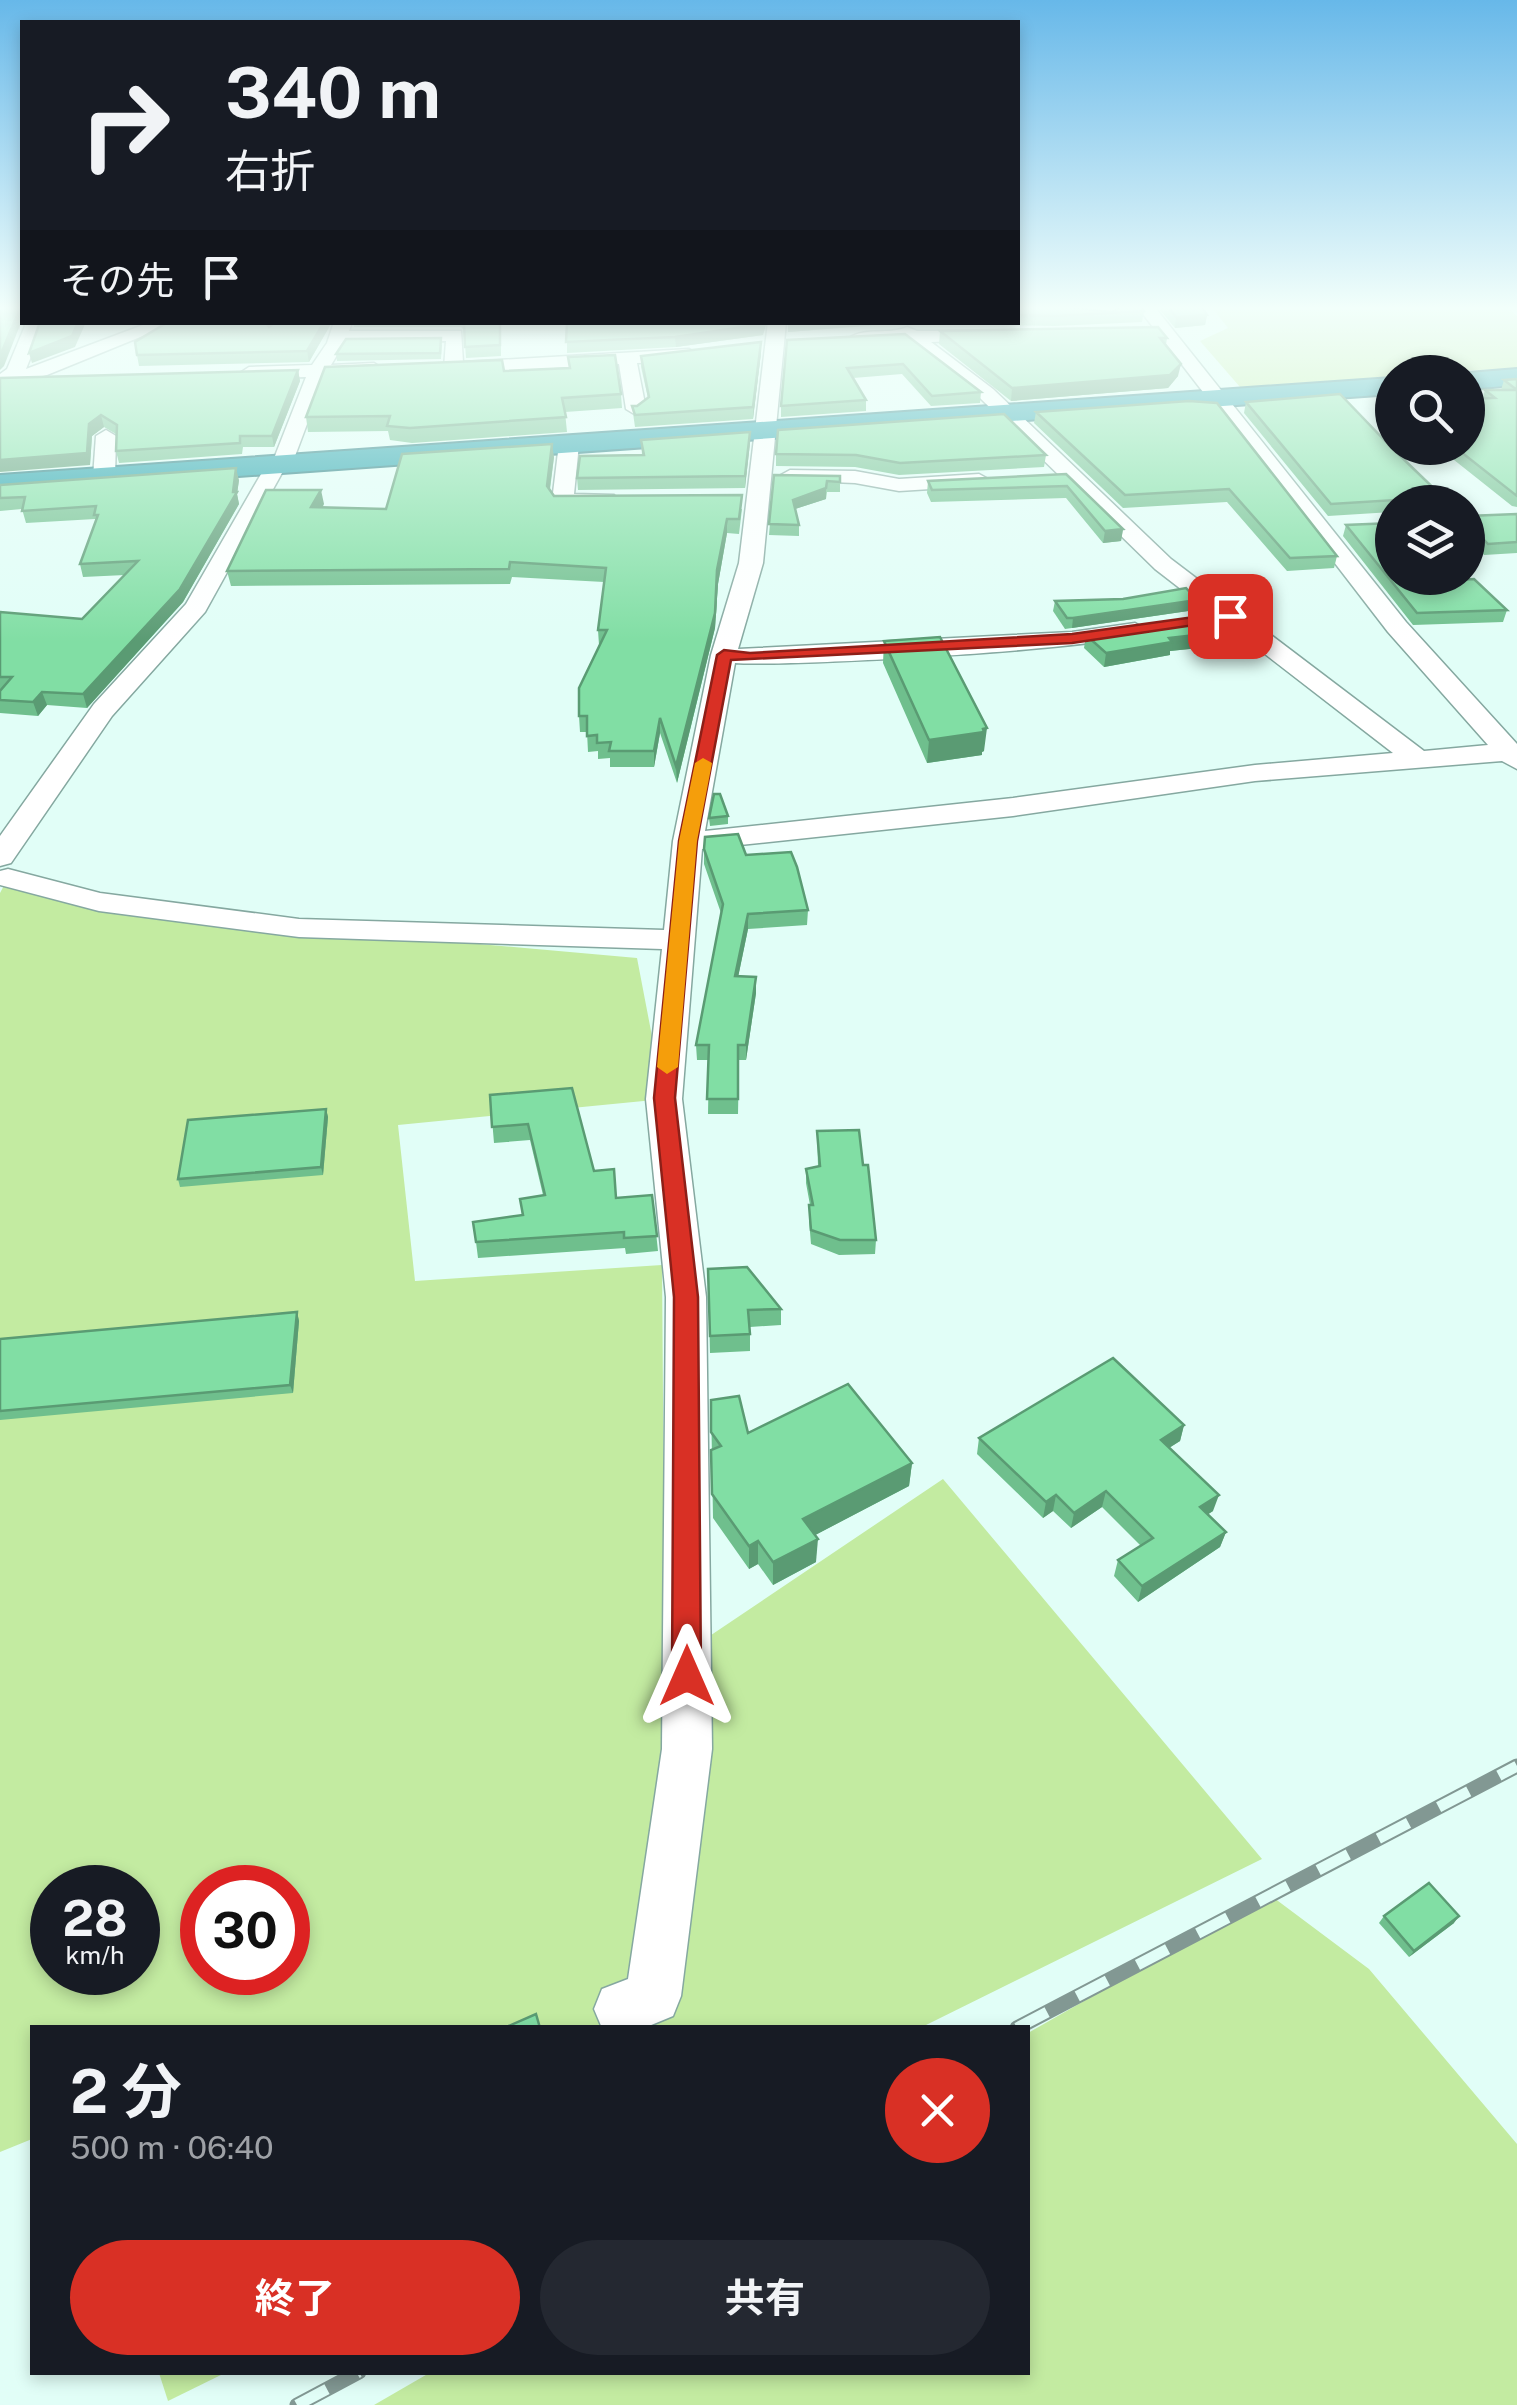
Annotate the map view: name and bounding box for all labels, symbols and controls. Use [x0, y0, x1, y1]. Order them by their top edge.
text: 340 m [225, 51, 441, 134]
icon: right [60, 60, 190, 190]
text: 右折 [225, 144, 315, 197]
icon: arrive [194, 250, 249, 305]
text: その先 [60, 258, 174, 303]
map controls [1375, 355, 1485, 595]
button: search [1375, 355, 1485, 465]
button: layers [1375, 485, 1485, 595]
pin [1188, 574, 1273, 659]
icon: arrive [1203, 589, 1258, 644]
position arrow [635, 1624, 739, 1728]
speed limit sign: 30 [180, 1865, 310, 1995]
text: 28 [62, 1888, 128, 1947]
text: km/h [66, 1940, 124, 1970]
text: 2 分 [70, 2056, 182, 2127]
button: close [885, 2058, 990, 2163]
text: 500 m · 06:40 [70, 2129, 274, 2166]
button: 終了 [70, 2240, 520, 2355]
button: 共有 [540, 2240, 990, 2355]

